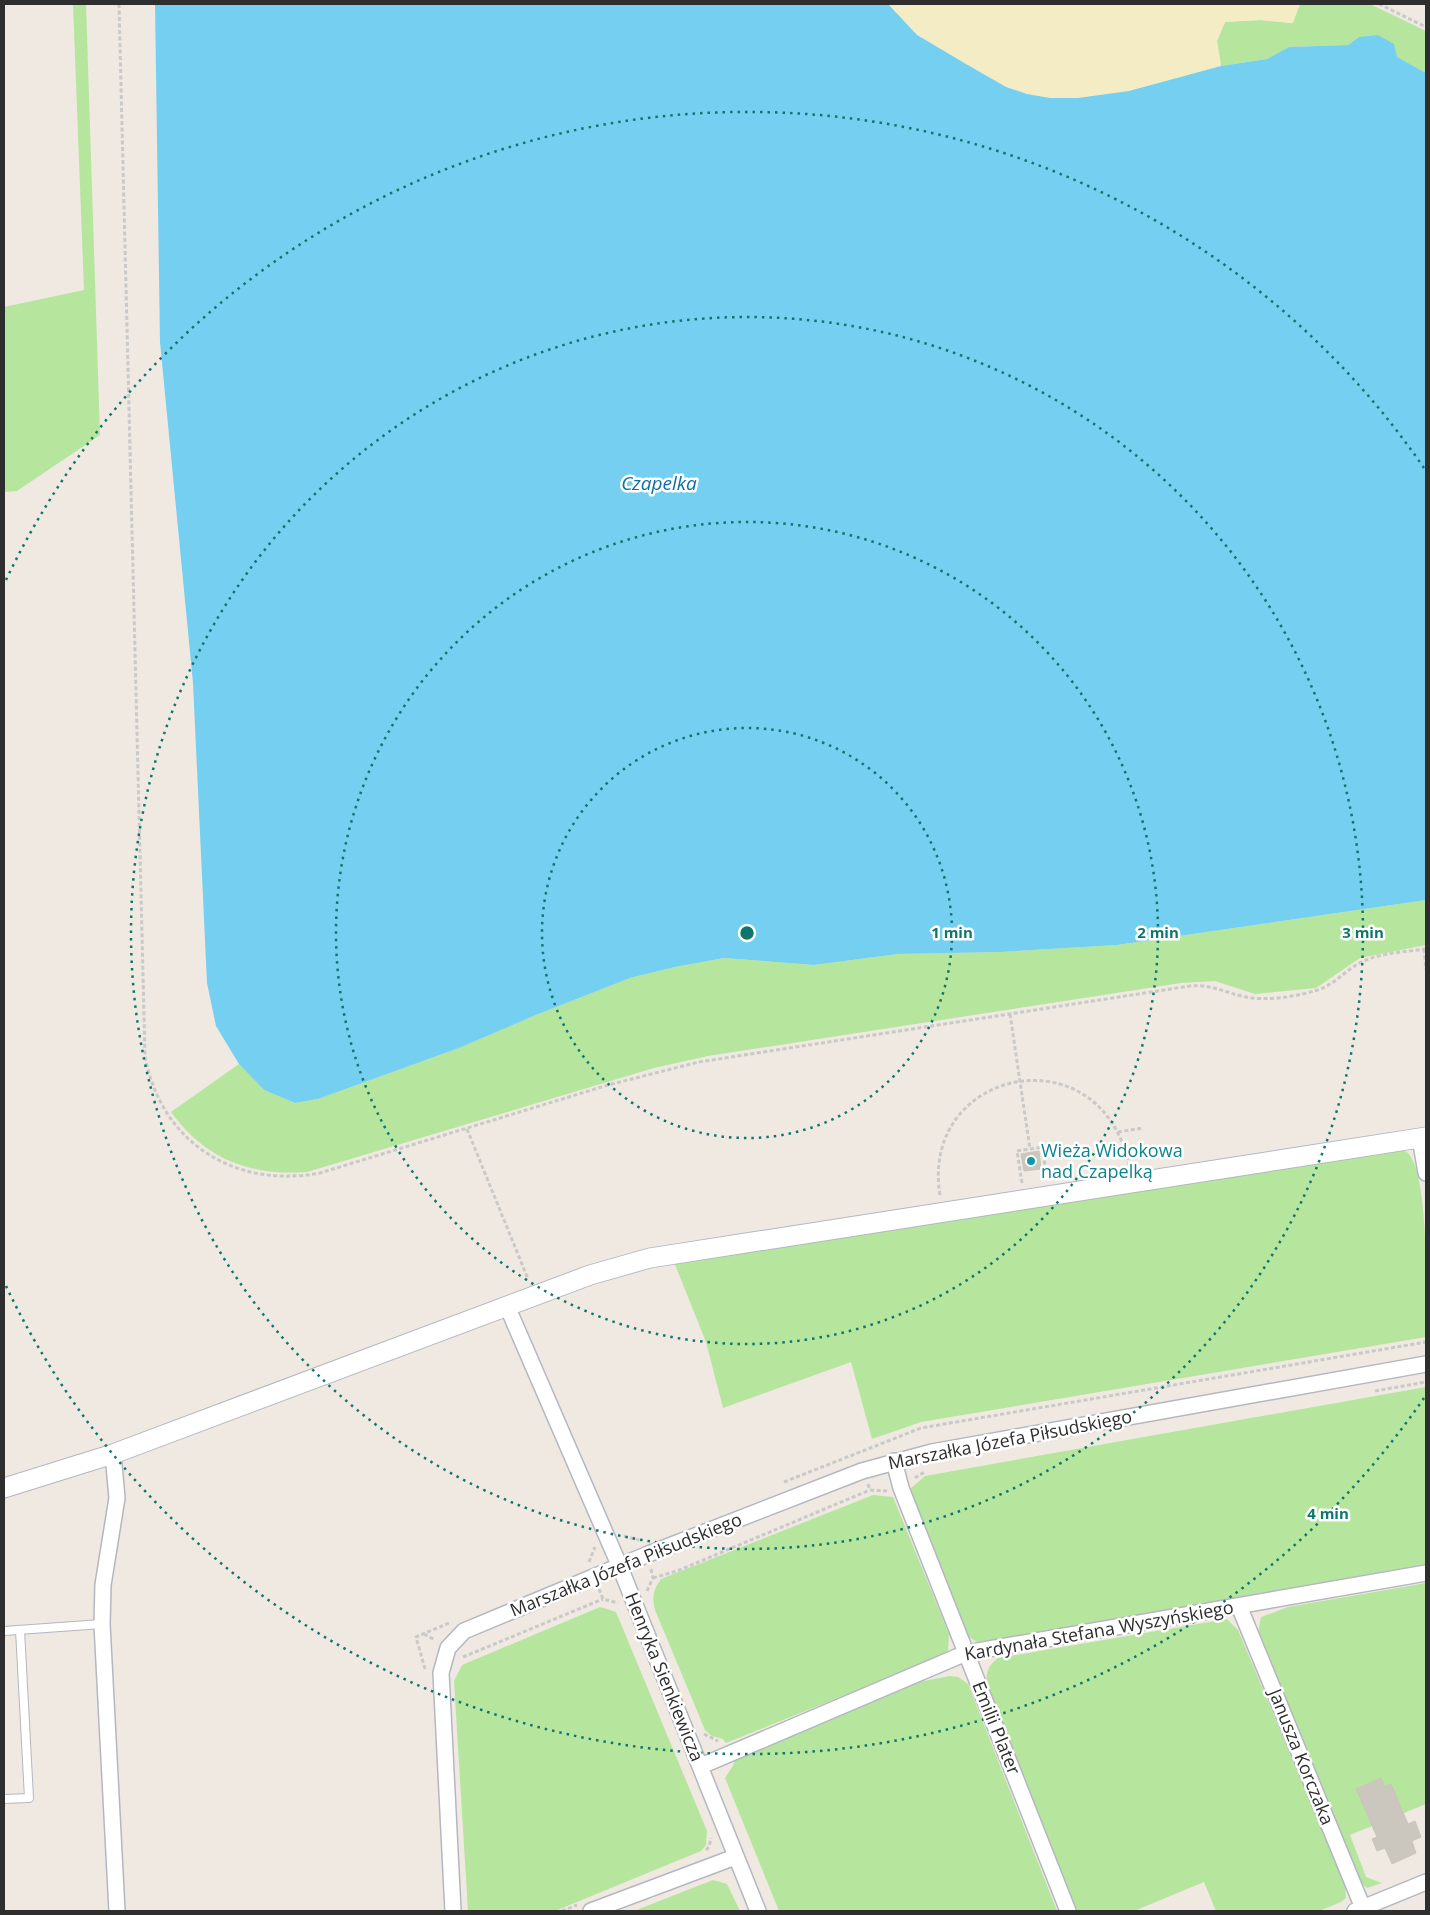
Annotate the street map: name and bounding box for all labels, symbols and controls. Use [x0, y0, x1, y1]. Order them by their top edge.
water label: Czapelka [621, 470, 697, 496]
text: 1 min [931, 922, 973, 942]
text: 2 min [1137, 922, 1179, 942]
text: 3 min [1342, 922, 1384, 942]
centre of rings [738, 924, 756, 942]
place label: Wieża Widokowa nad Czapelką [1041, 1138, 1183, 1183]
marker: Wieża Widokowa nad Czapelką [1025, 1155, 1037, 1167]
street label: Marszałka Józefa Piłsudskiego [886, 1404, 1134, 1474]
text: 4 min [1307, 1503, 1349, 1523]
street label: Marszałka Józefa Piłsudskiego [506, 1506, 745, 1622]
street label: Henryka Sienkiewicza [620, 1589, 710, 1765]
street label: Kardynała Stefana Wyszyńskiego [962, 1595, 1235, 1666]
street label: Emilii Plater [967, 1677, 1027, 1779]
street label: Janusza Korczaka [1263, 1683, 1340, 1828]

